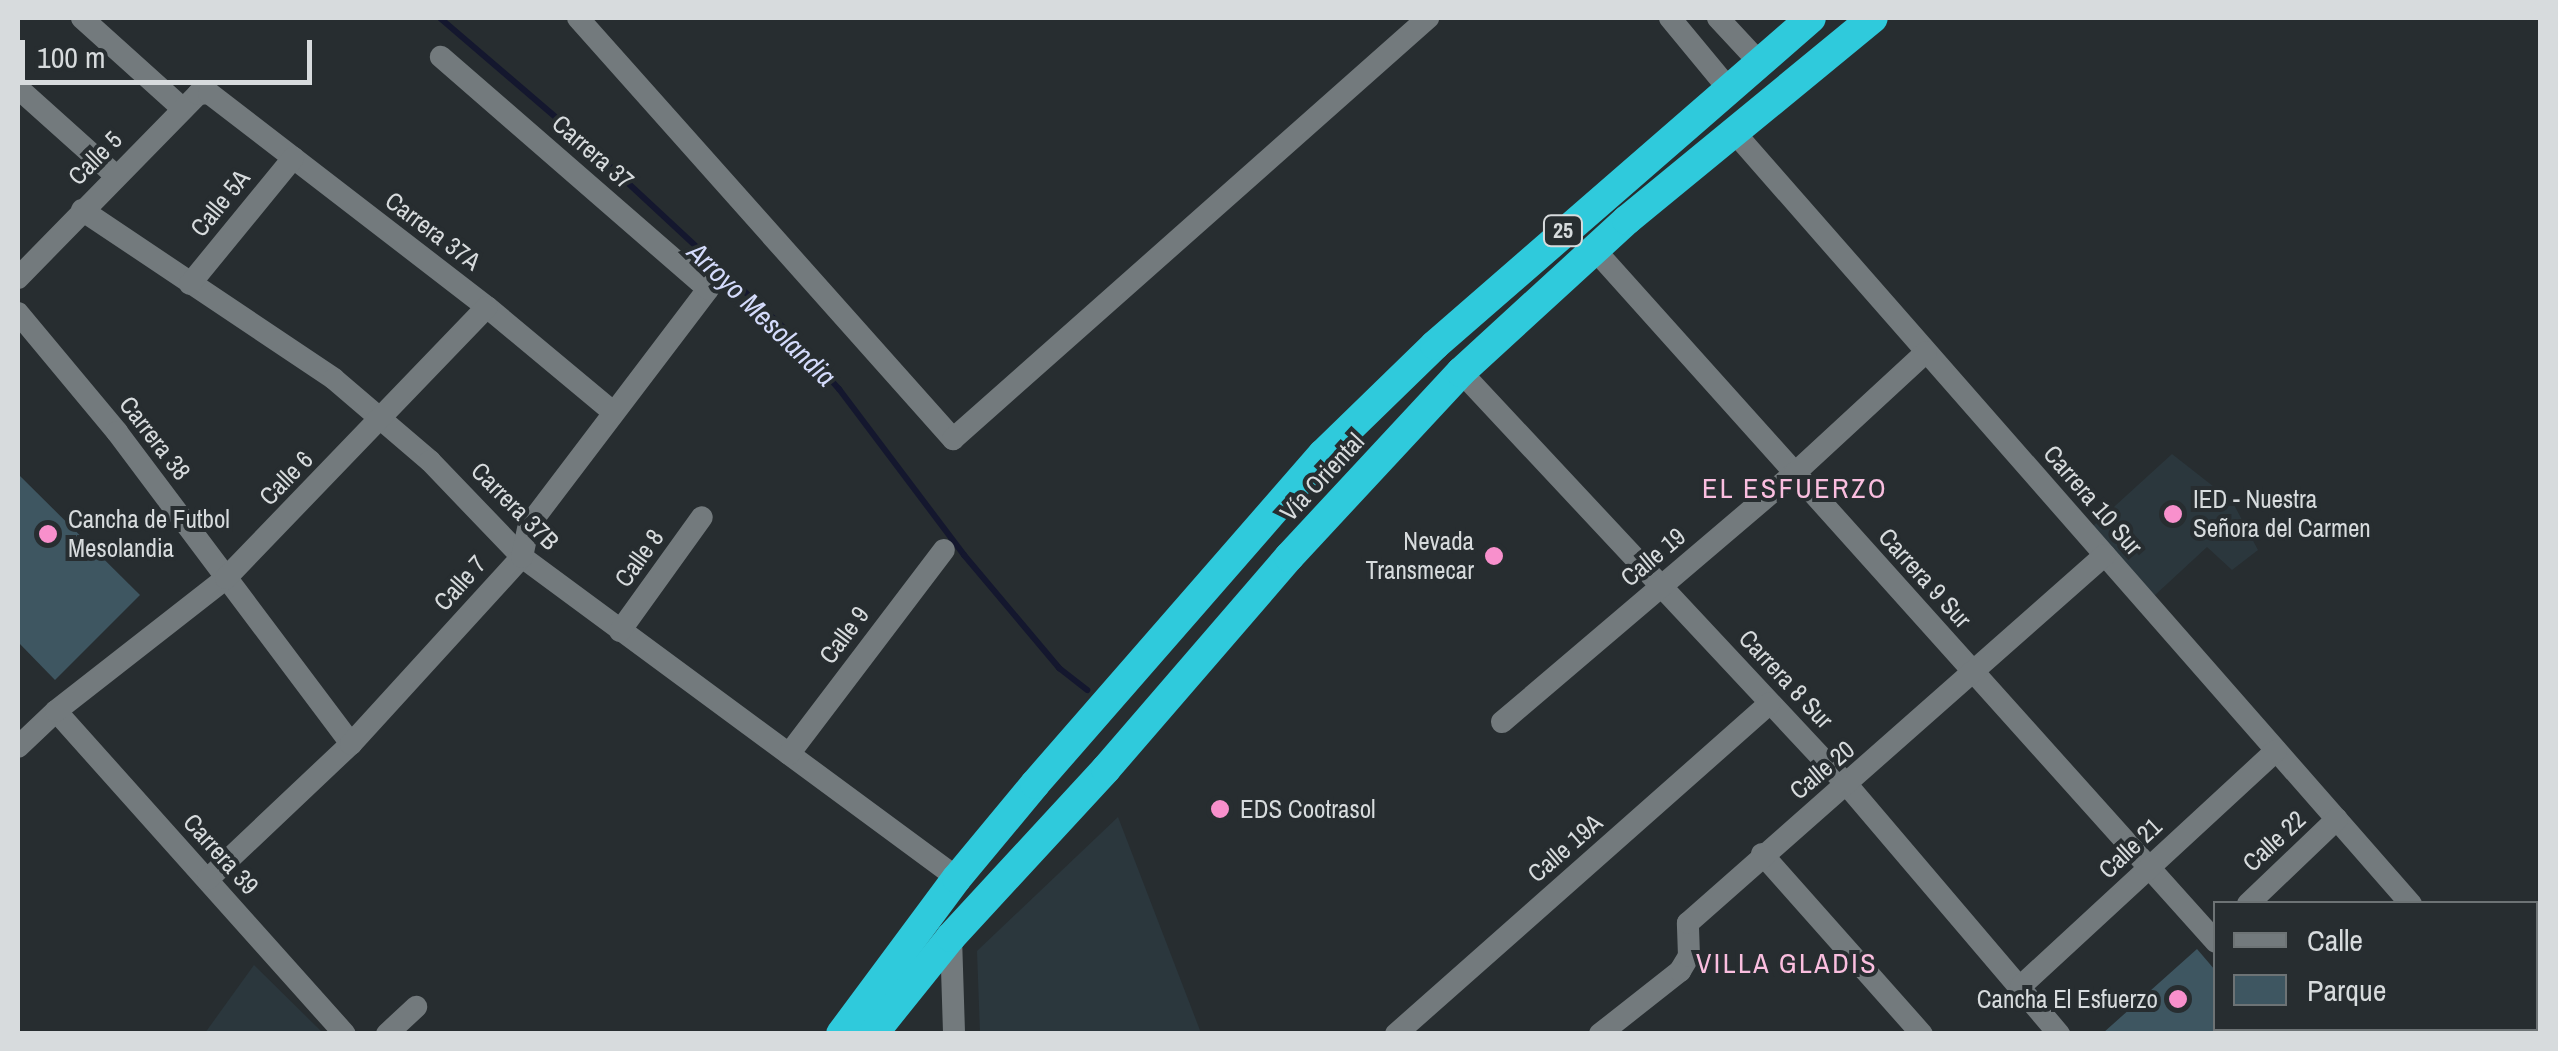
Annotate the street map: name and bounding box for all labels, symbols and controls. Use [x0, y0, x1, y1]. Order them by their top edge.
scale bar [25, 20, 318, 82]
text: 100 m [37, 37, 105, 77]
street label: Carrera 37 [546, 109, 640, 195]
street label: Calle 5 [62, 125, 128, 191]
street label: Calle 5A [184, 163, 256, 243]
street label: Carrera 37A [379, 185, 487, 277]
road number: 25 [1540, 214, 1586, 248]
water label: Arroyo Mesolandia [681, 235, 843, 393]
street label: Carrera 38 [113, 390, 197, 486]
street label: Vía Oriental [1274, 427, 1370, 527]
street label: Carrera 10 Sur [2037, 439, 2149, 561]
street label: Calle 6 [253, 445, 319, 511]
street label: Carrera 37B [465, 456, 565, 556]
district label: EL ESFUERZO [1702, 471, 1888, 505]
place label: IED - Nuestra Señora del Carmen [2193, 485, 2371, 544]
marker: IED - Nuestra Señora del Carmen [2162, 503, 2184, 525]
place label: Cancha de Futbol Mesolandia [68, 505, 230, 564]
street label: Calle 19 [1615, 521, 1691, 593]
street label: Carrera 9 Sur [1872, 522, 1978, 634]
marker: Cancha de Futbol Mesolandia [37, 523, 59, 545]
street label: Calle 8 [608, 523, 670, 593]
place label: Nevada Transmecar [1365, 527, 1474, 586]
marker: Nevada Transmecar [1483, 545, 1505, 567]
street label: Calle 7 [428, 549, 492, 617]
street label: Calle 9 [813, 600, 875, 670]
street label: Carrera 8 Sur [1733, 623, 1839, 735]
street label: Calle 20 [1784, 734, 1860, 806]
place label: EDS Cootrasol [1240, 794, 1376, 824]
marker: EDS Cootrasol [1209, 798, 1231, 820]
street label: Calle 22 [2236, 804, 2312, 878]
street label: Carrera 39 [177, 808, 265, 900]
street label: Calle 19A [1522, 808, 1608, 888]
street label: Calle 21 [2092, 811, 2168, 885]
legend [2213, 901, 2538, 1031]
text: Calle [2307, 920, 2363, 960]
district label: VILLA GLADIS [1695, 946, 1879, 980]
text: Parque [2307, 970, 2386, 1010]
place label: Cancha El Esfuerzo [1977, 984, 2158, 1014]
marker: Cancha El Esfuerzo [2167, 988, 2189, 1010]

